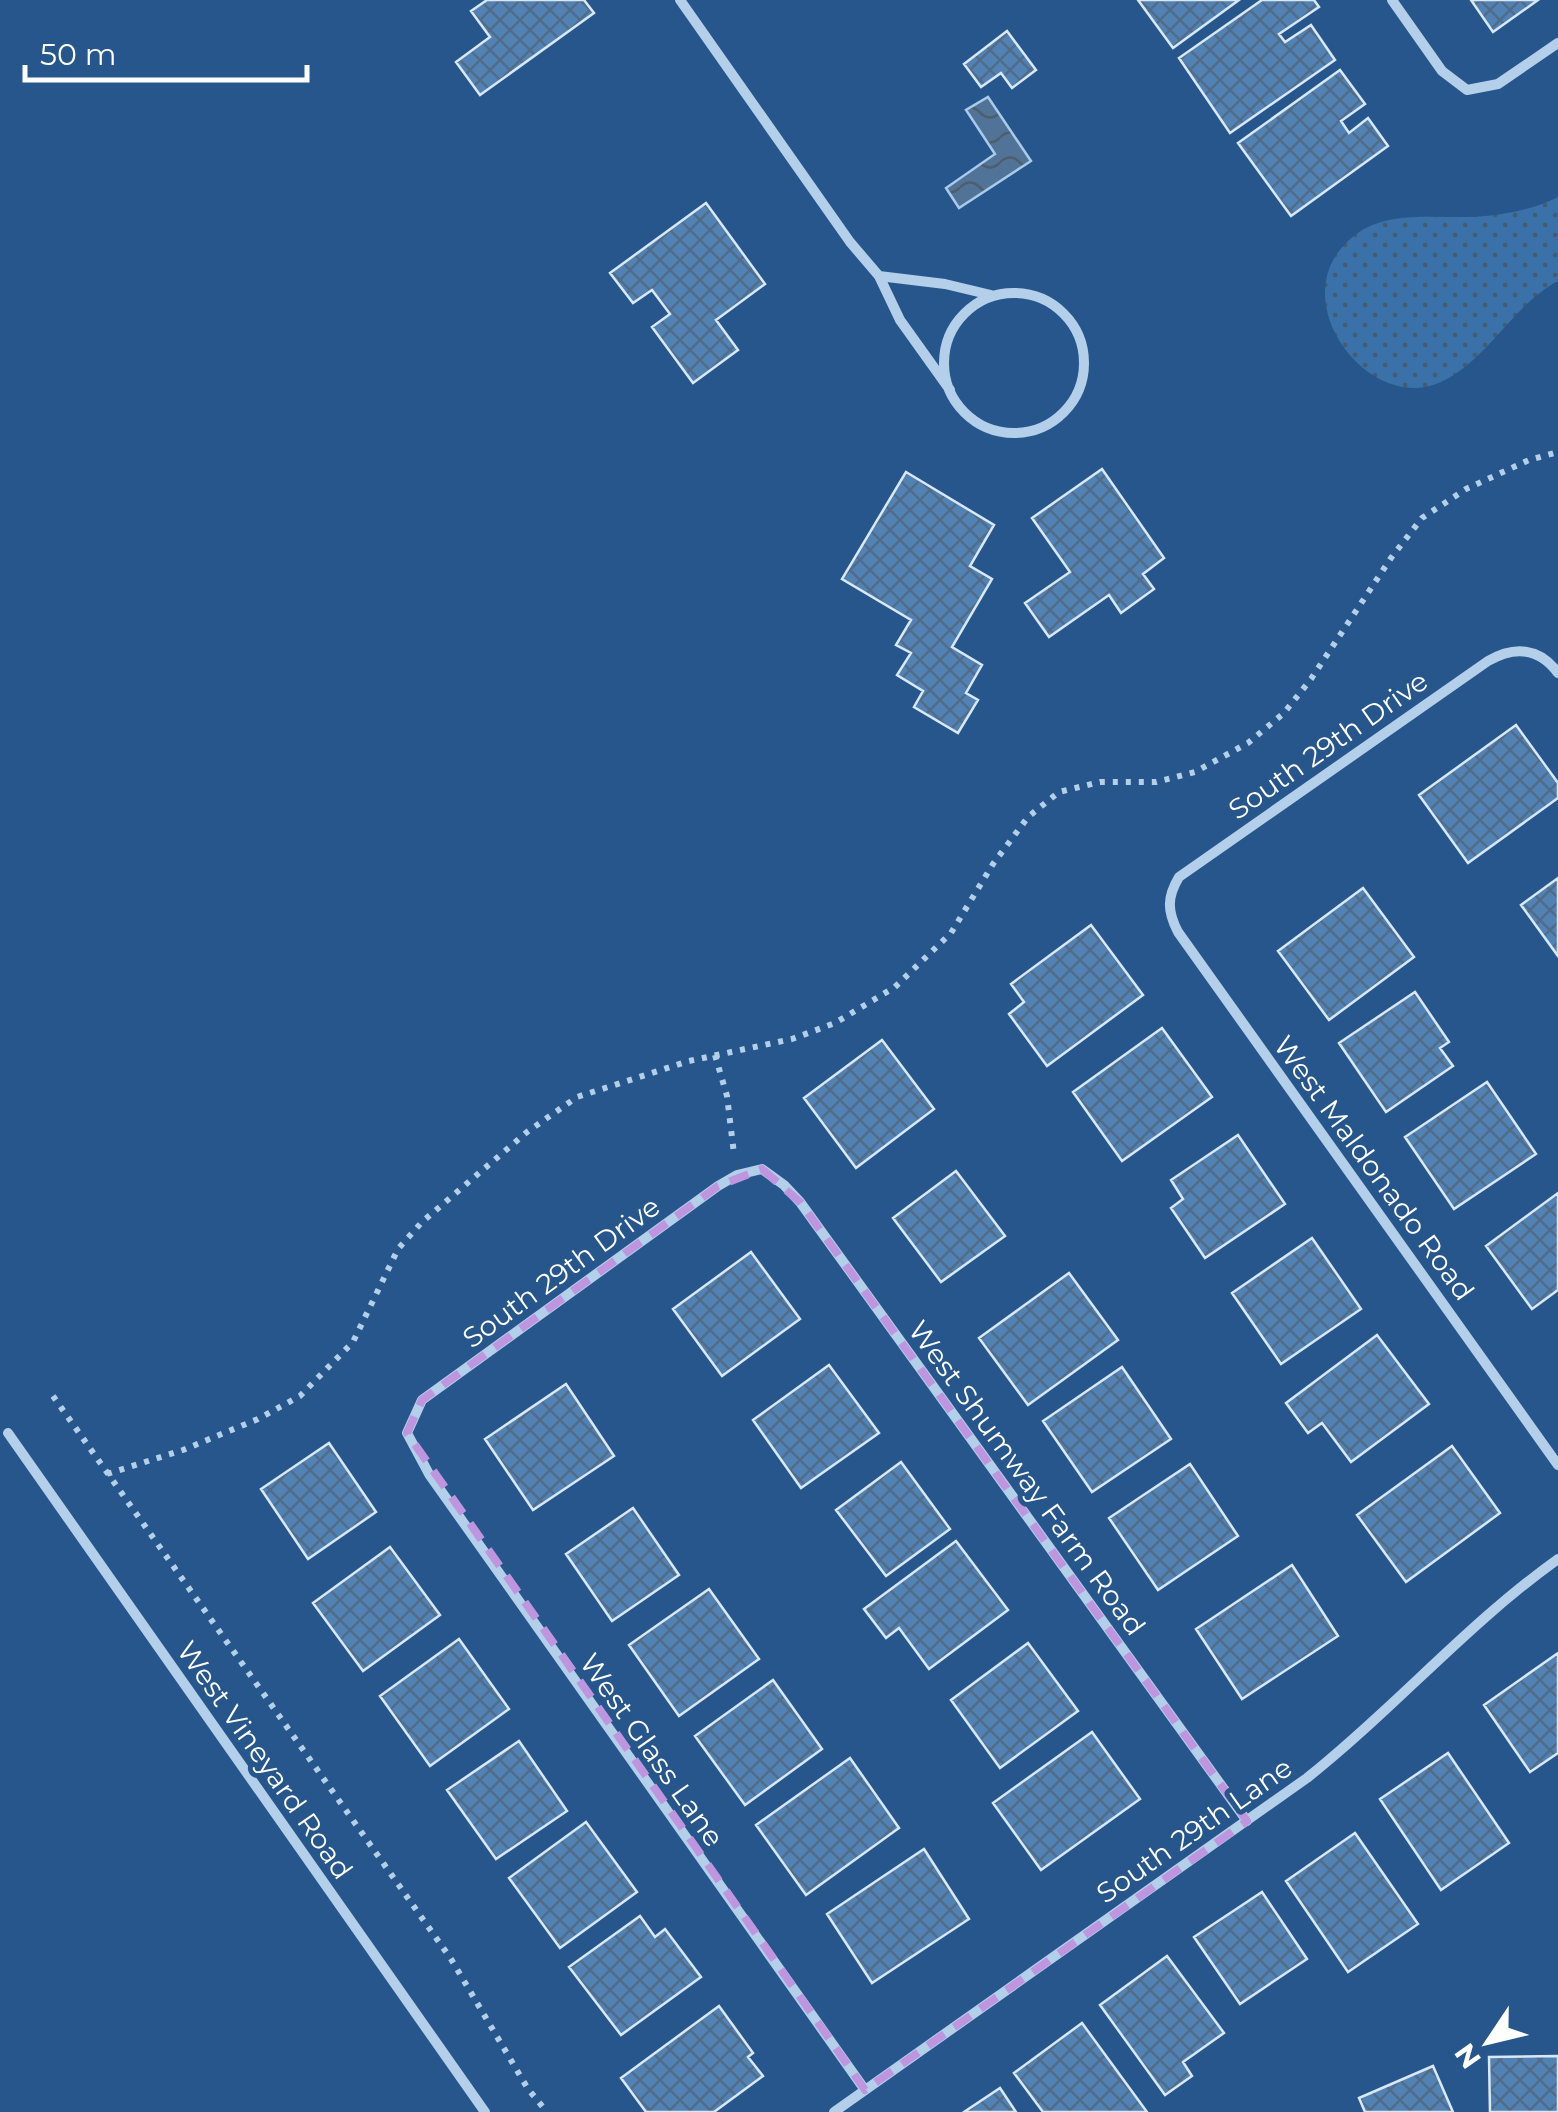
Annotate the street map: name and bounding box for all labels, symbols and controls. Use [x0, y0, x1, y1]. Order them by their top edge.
scale bar [25, 20, 308, 82]
text: 50 m [40, 36, 117, 73]
street label: South 29th Drive [1222, 664, 1434, 826]
street label: West Maldonado Road [1267, 1029, 1481, 1307]
street label: South 29th Drive [456, 1189, 666, 1355]
street label: West Shumway Farm Road [901, 1314, 1153, 1642]
street label: West Vineyard Road [170, 1634, 360, 1886]
street label: West Glass Lane [573, 1647, 731, 1853]
street label: South 29th Lane [1090, 1750, 1298, 1910]
north arrow [1438, 1992, 1538, 2092]
text: N [1447, 2037, 1488, 2075]

